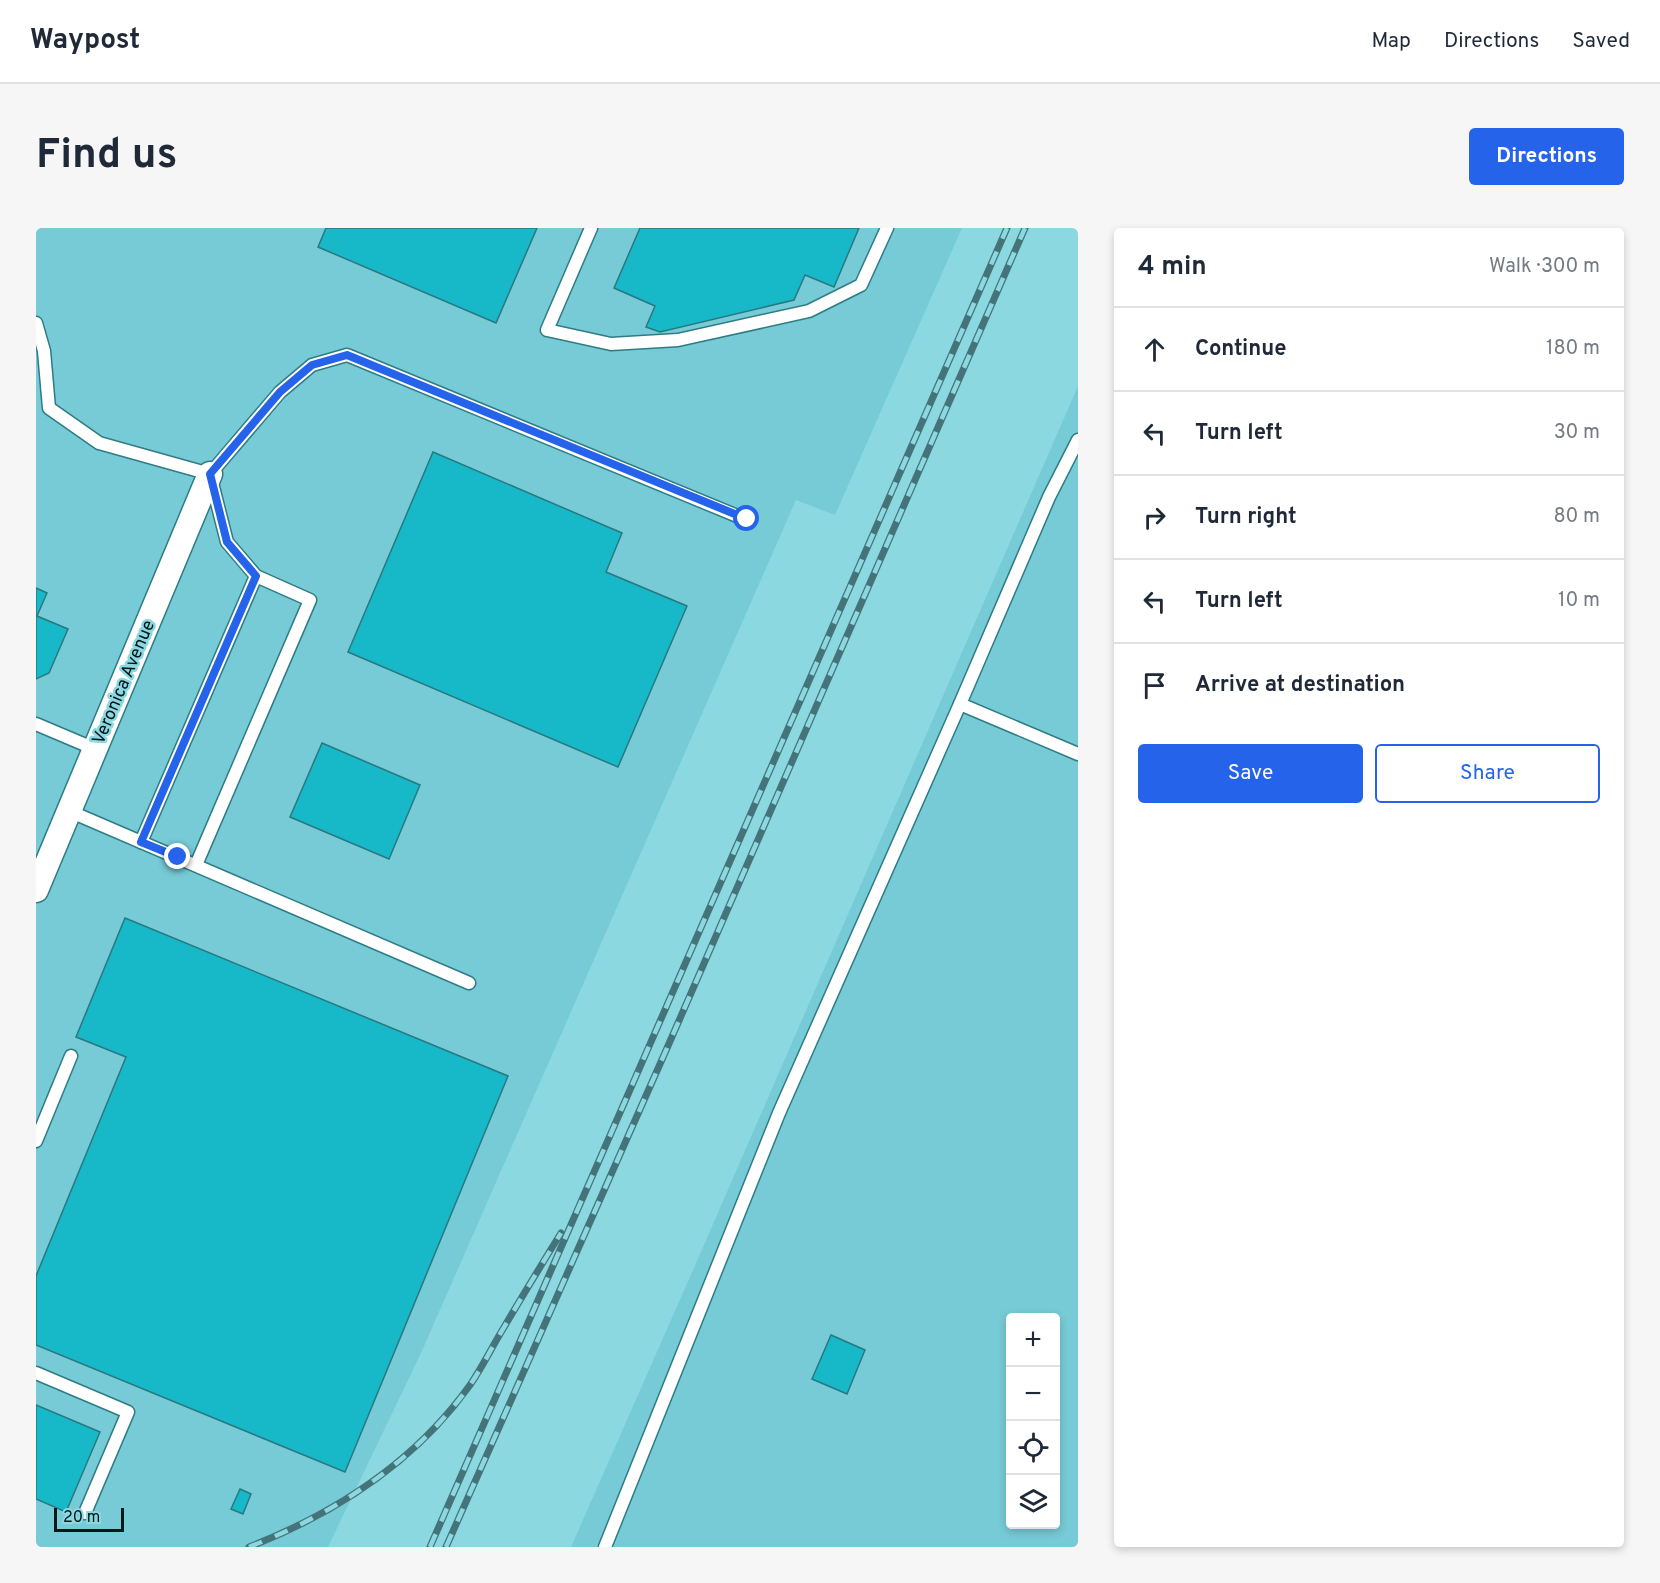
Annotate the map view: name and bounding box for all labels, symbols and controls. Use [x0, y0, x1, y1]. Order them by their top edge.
text: Waypost [30, 23, 140, 59]
text: Map [1371, 28, 1411, 55]
text: Directions [1444, 28, 1539, 55]
text: Saved [1572, 28, 1630, 55]
button: Directions [1469, 128, 1624, 185]
text: Find us [36, 130, 177, 183]
text: 4 min [1138, 251, 1207, 284]
text: Walk · 300 m [1489, 254, 1600, 280]
icon: ahead [1138, 333, 1171, 366]
text: Continue [1195, 336, 1286, 363]
text: 180 m [1546, 336, 1600, 362]
icon: left [1138, 417, 1171, 450]
text: Turn left [1195, 420, 1283, 447]
text: 30 m [1554, 420, 1600, 446]
icon: right [1138, 501, 1171, 534]
text: Turn right [1195, 504, 1297, 531]
text: 80 m [1554, 504, 1600, 530]
route start [733, 505, 759, 531]
icon: left [1138, 585, 1171, 618]
text: Turn left [1195, 588, 1283, 615]
text: 10 m [1558, 588, 1600, 614]
street label: Veronica Avenue [88, 617, 161, 748]
icon: arrive [1138, 669, 1171, 702]
text: Arrive at destination [1195, 672, 1405, 699]
button: Save [1138, 744, 1363, 803]
button: Share [1375, 744, 1600, 803]
route end [164, 843, 190, 869]
map controls [1006, 1313, 1060, 1529]
button: + [1006, 1313, 1060, 1367]
button: − [1006, 1367, 1060, 1421]
button: locate [1006, 1421, 1060, 1475]
button: layers [1006, 1475, 1060, 1529]
scale bar [54, 1505, 124, 1532]
text: 20 m [63, 1508, 100, 1528]

